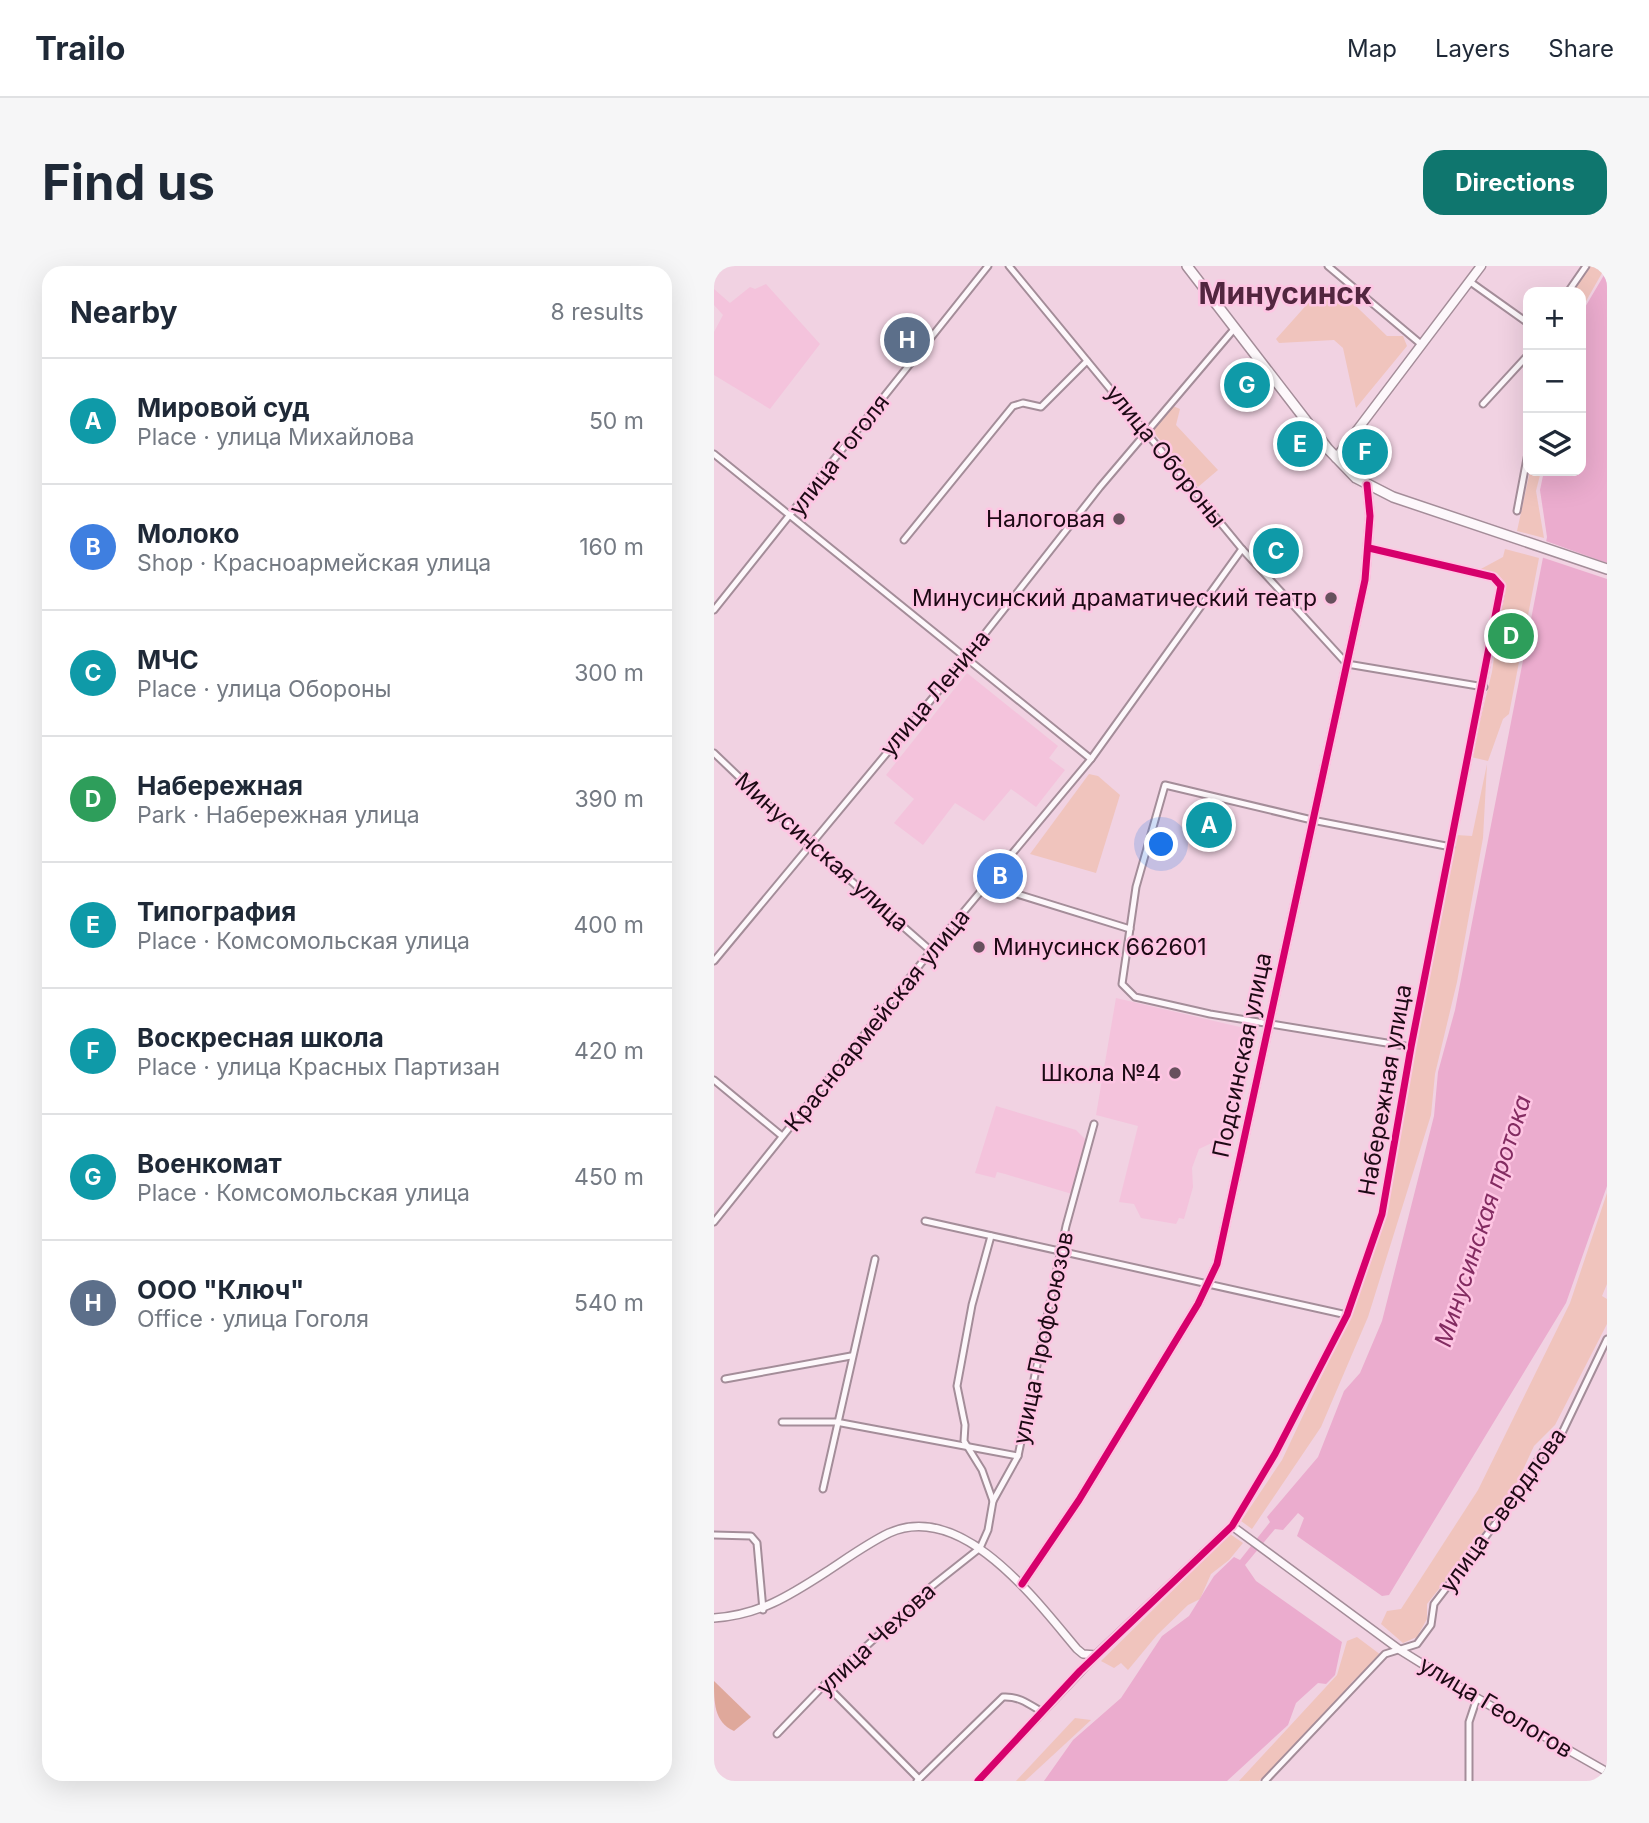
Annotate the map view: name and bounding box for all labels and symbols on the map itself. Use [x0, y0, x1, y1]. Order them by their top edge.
district label: Минусинск [1199, 275, 1372, 311]
pin: H [884, 314, 930, 366]
pin: G [1224, 359, 1270, 411]
street label: улица Обороны [1100, 379, 1232, 533]
street label: улица Гоголя [783, 389, 895, 521]
pin: E [1277, 418, 1323, 470]
pin: F [1342, 426, 1388, 478]
place label: Налоговая [986, 505, 1105, 533]
marker: Налоговая [1111, 511, 1127, 527]
pin: C [1253, 525, 1299, 577]
place label: Минусинский драматический театр [912, 584, 1317, 612]
marker: Минусинский драматический театр [1323, 590, 1339, 606]
pin: D [1488, 610, 1534, 662]
street label: улица Ленина [874, 624, 996, 762]
street label: Минусинская улица [729, 767, 915, 937]
pin: A [1186, 799, 1232, 851]
your location [1144, 827, 1178, 861]
pin: B [977, 850, 1023, 902]
street label: Красноармейская улица [779, 903, 975, 1137]
place label: Минусинск 662601 [993, 933, 1207, 961]
marker: Минусинск 662601 [971, 939, 987, 955]
street label: Подсинская улица [1207, 950, 1277, 1160]
street label: Набережная улица [1353, 982, 1417, 1198]
place label: Школа №4 [1041, 1059, 1161, 1087]
marker: Школа №4 [1167, 1065, 1183, 1081]
water label: Минусинская протока [1428, 1091, 1537, 1350]
street label: улица Профсоюзов [1007, 1229, 1079, 1447]
street label: улица Свердлова [1434, 1422, 1572, 1598]
street label: улица Чехова [811, 1577, 941, 1701]
street label: улица Геологов [1414, 1650, 1578, 1764]

